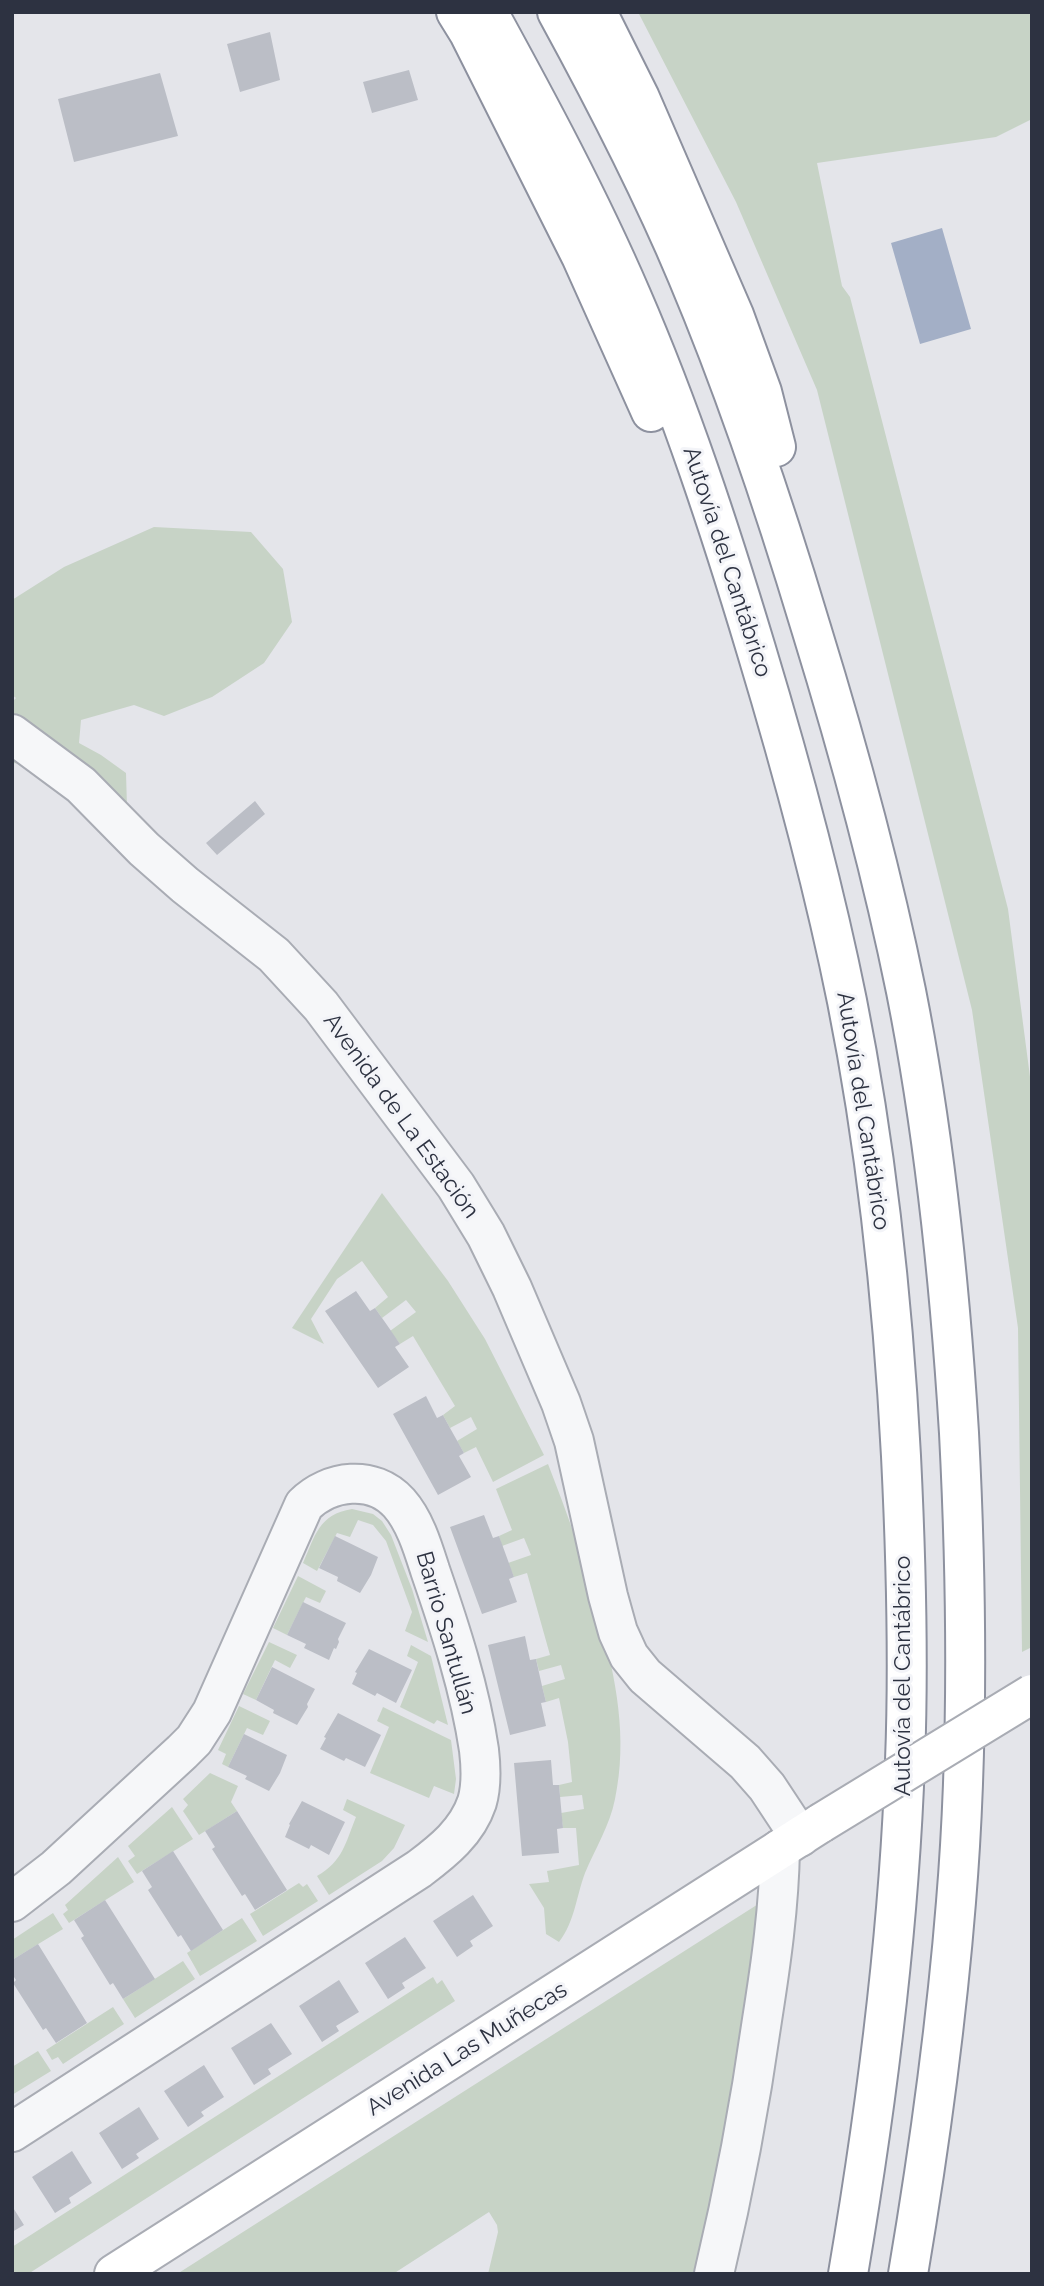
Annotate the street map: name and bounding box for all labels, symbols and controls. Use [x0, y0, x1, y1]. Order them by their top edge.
street label: Autovía del Cantábrico [677, 443, 777, 681]
street label: Autovía del Cantábrico [831, 990, 895, 1232]
street label: Avenida de La Estación [317, 1008, 485, 1224]
street label: Barrio Santullán [410, 1548, 482, 1718]
street label: Autovía del Cantábrico [889, 1556, 917, 1796]
street label: Avenida Las Muñecas [362, 1976, 572, 2122]

